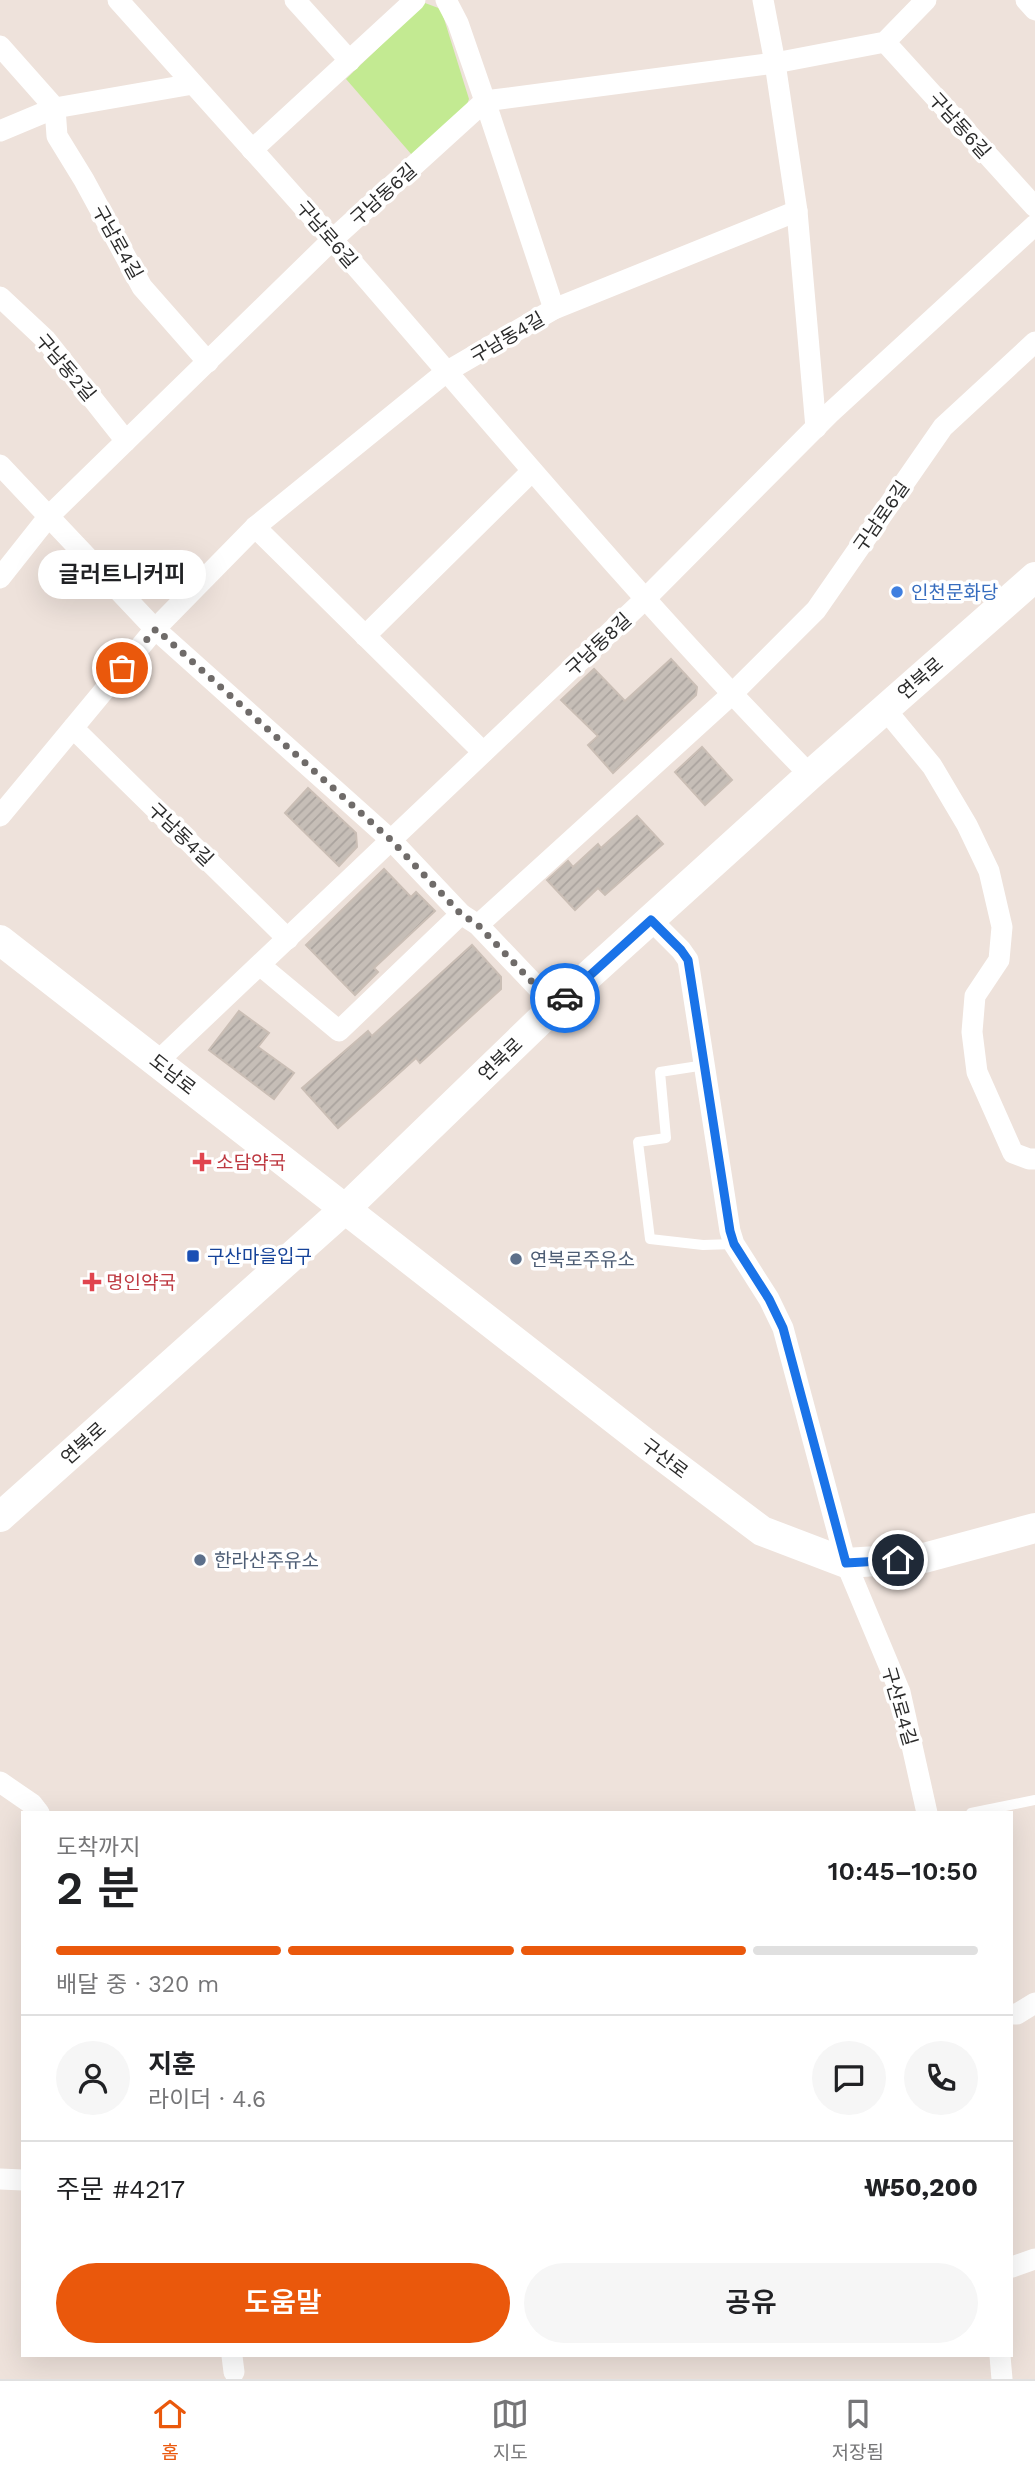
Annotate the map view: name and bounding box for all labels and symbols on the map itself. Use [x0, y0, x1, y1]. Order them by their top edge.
street label: 구남동6길 [924, 87, 995, 163]
street label: 구남동6길 [345, 159, 421, 230]
street label: 구남로6길 [291, 196, 362, 273]
street label: 구남로4길 [88, 201, 147, 283]
street label: 구남동4길 [466, 307, 548, 368]
street label: 구남동2길 [31, 329, 100, 406]
street label: 구남로6길 [849, 476, 914, 556]
callout: 글러트니커피 [38, 549, 206, 598]
place label: 인천문화당 [911, 581, 998, 604]
marker: 인천문화당 [889, 584, 905, 600]
street label: 구남동8길 [561, 608, 636, 681]
pin [92, 638, 152, 698]
street label: 연북로 [893, 652, 948, 704]
street label: 구남동4길 [143, 798, 218, 871]
courier [530, 963, 600, 1033]
street label: 연북로 [473, 1033, 527, 1086]
street label: 도남로 [145, 1049, 200, 1100]
place label: 소담약국 [216, 1151, 286, 1174]
marker: 소담약국 [194, 1154, 210, 1170]
place label: 구산마을입구 [207, 1245, 312, 1268]
marker: 구산마을입구 [185, 1248, 201, 1264]
place label: 연북로주유소 [530, 1248, 635, 1271]
marker: 연북로주유소 [508, 1251, 524, 1267]
place label: 명인약국 [106, 1271, 176, 1294]
marker: 명인약국 [84, 1274, 100, 1290]
street label: 연북로 [56, 1417, 111, 1469]
street label: 구산로 [637, 1433, 693, 1483]
pin [868, 1530, 928, 1590]
place label: 한라산주유소 [214, 1549, 319, 1572]
marker: 한라산주유소 [192, 1552, 208, 1568]
street label: 구산로4길 [877, 1664, 922, 1748]

